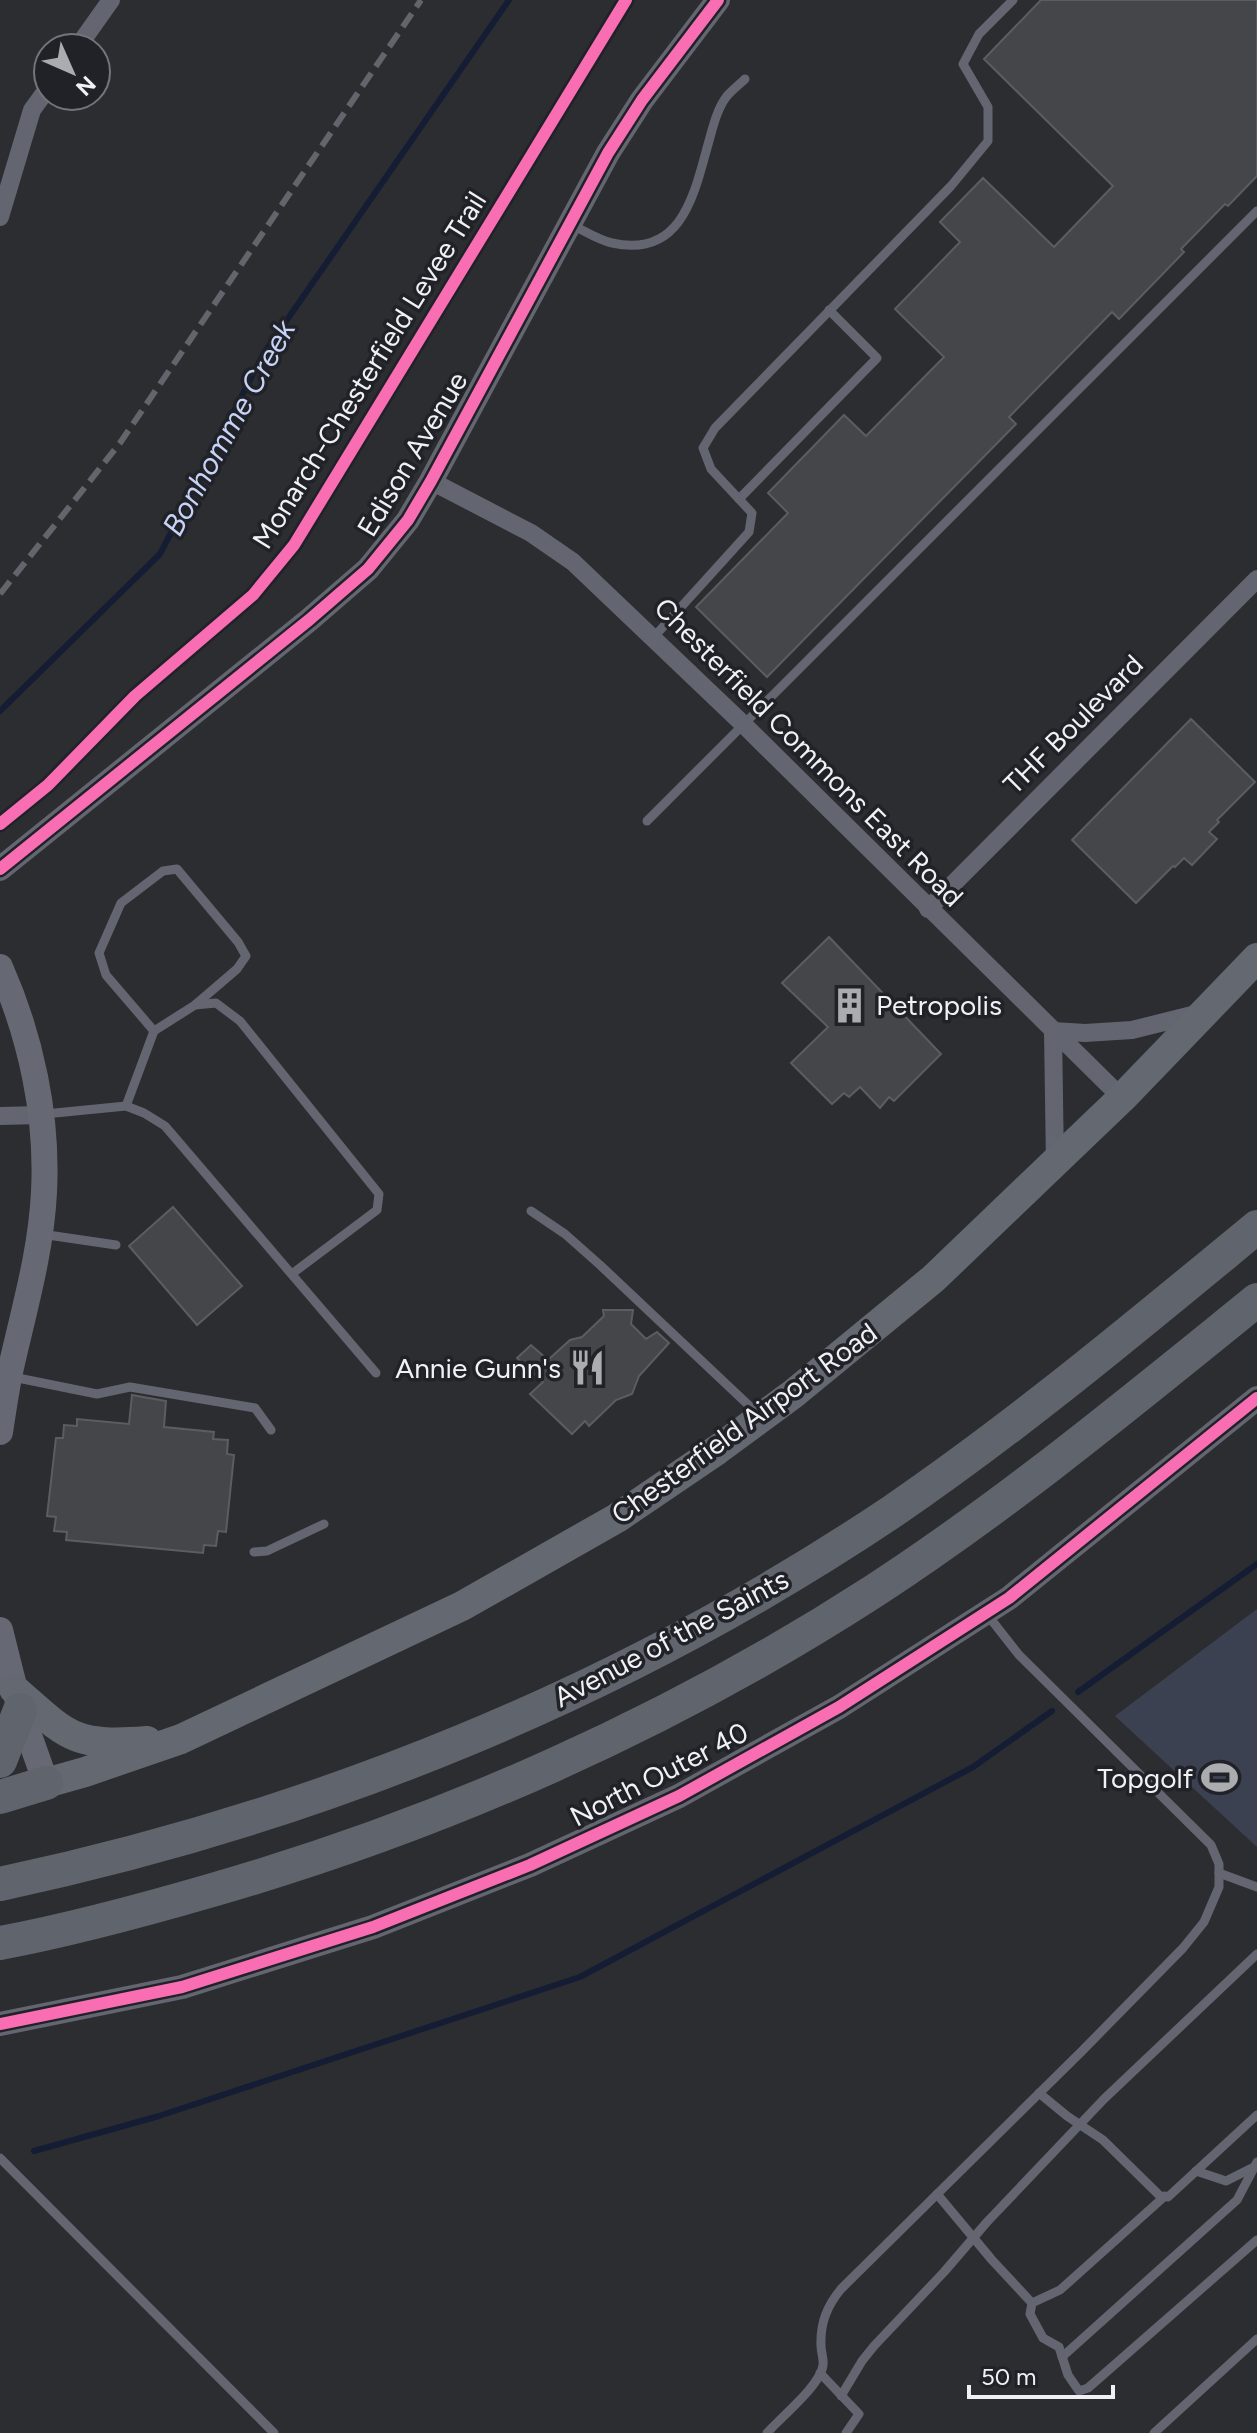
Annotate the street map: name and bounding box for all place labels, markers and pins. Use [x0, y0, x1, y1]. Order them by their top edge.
building icon: Petropolis [831, 986, 869, 1024]
place label: Petropolis [876, 988, 1002, 1022]
restaurant icon: Annie Gunn's [568, 1349, 606, 1387]
place label: Annie Gunn's [395, 1351, 561, 1385]
sports icon: Topgolf [1200, 1759, 1238, 1797]
place label: Topgolf [1097, 1761, 1194, 1795]

